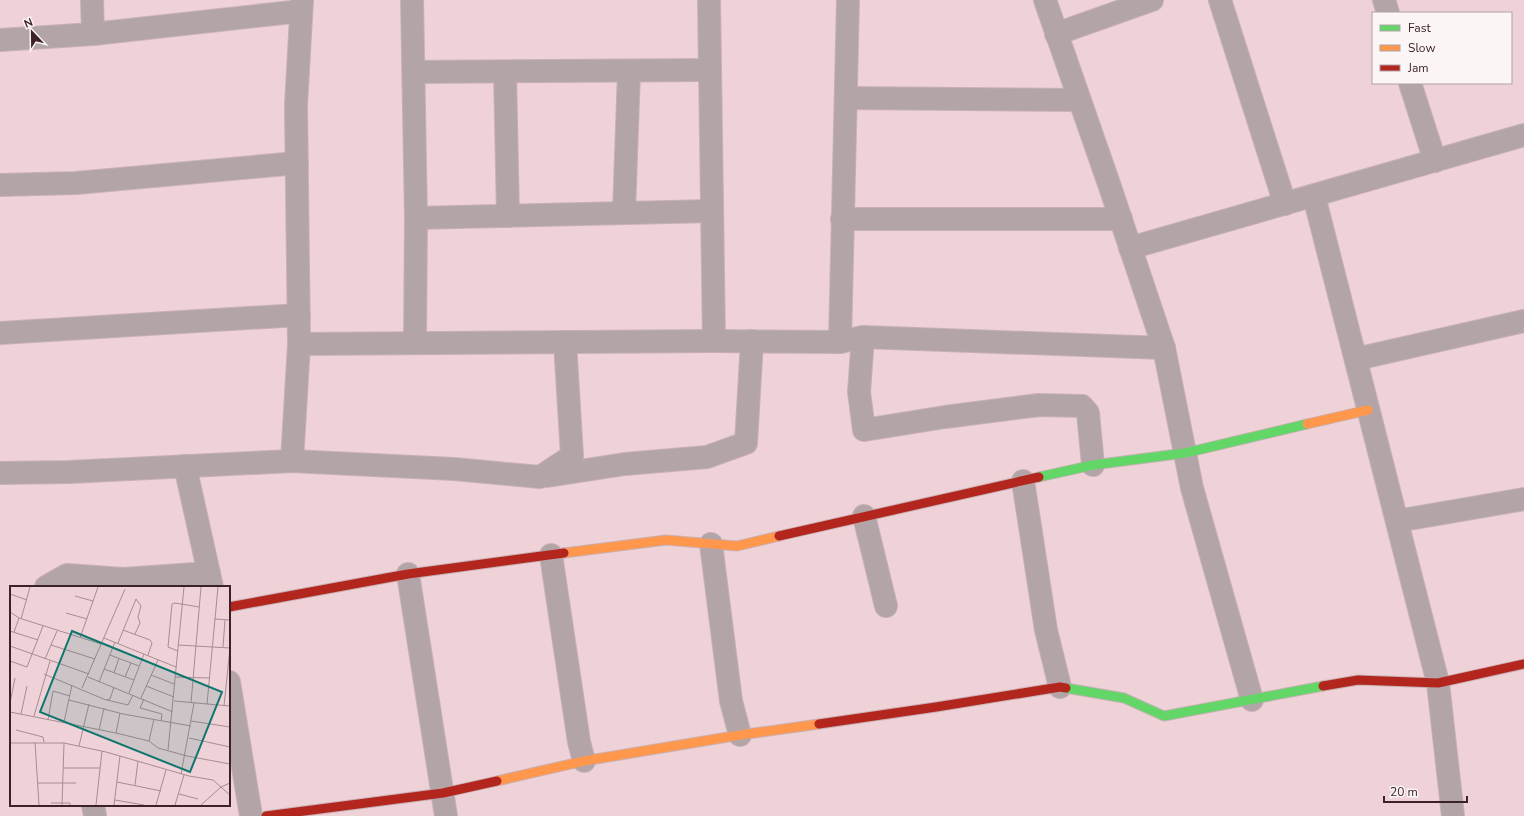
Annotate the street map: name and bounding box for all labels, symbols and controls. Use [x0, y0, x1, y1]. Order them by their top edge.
north arrow [12, 12, 52, 52]
legend [1372, 12, 1512, 84]
text: N [22, 15, 35, 32]
text: Fast [1408, 20, 1431, 36]
text: Slow [1408, 40, 1436, 56]
text: Jam [1407, 60, 1429, 76]
inset map [10, 586, 230, 806]
scale bar [1384, 778, 1467, 804]
text: 20 m [1390, 784, 1418, 800]

